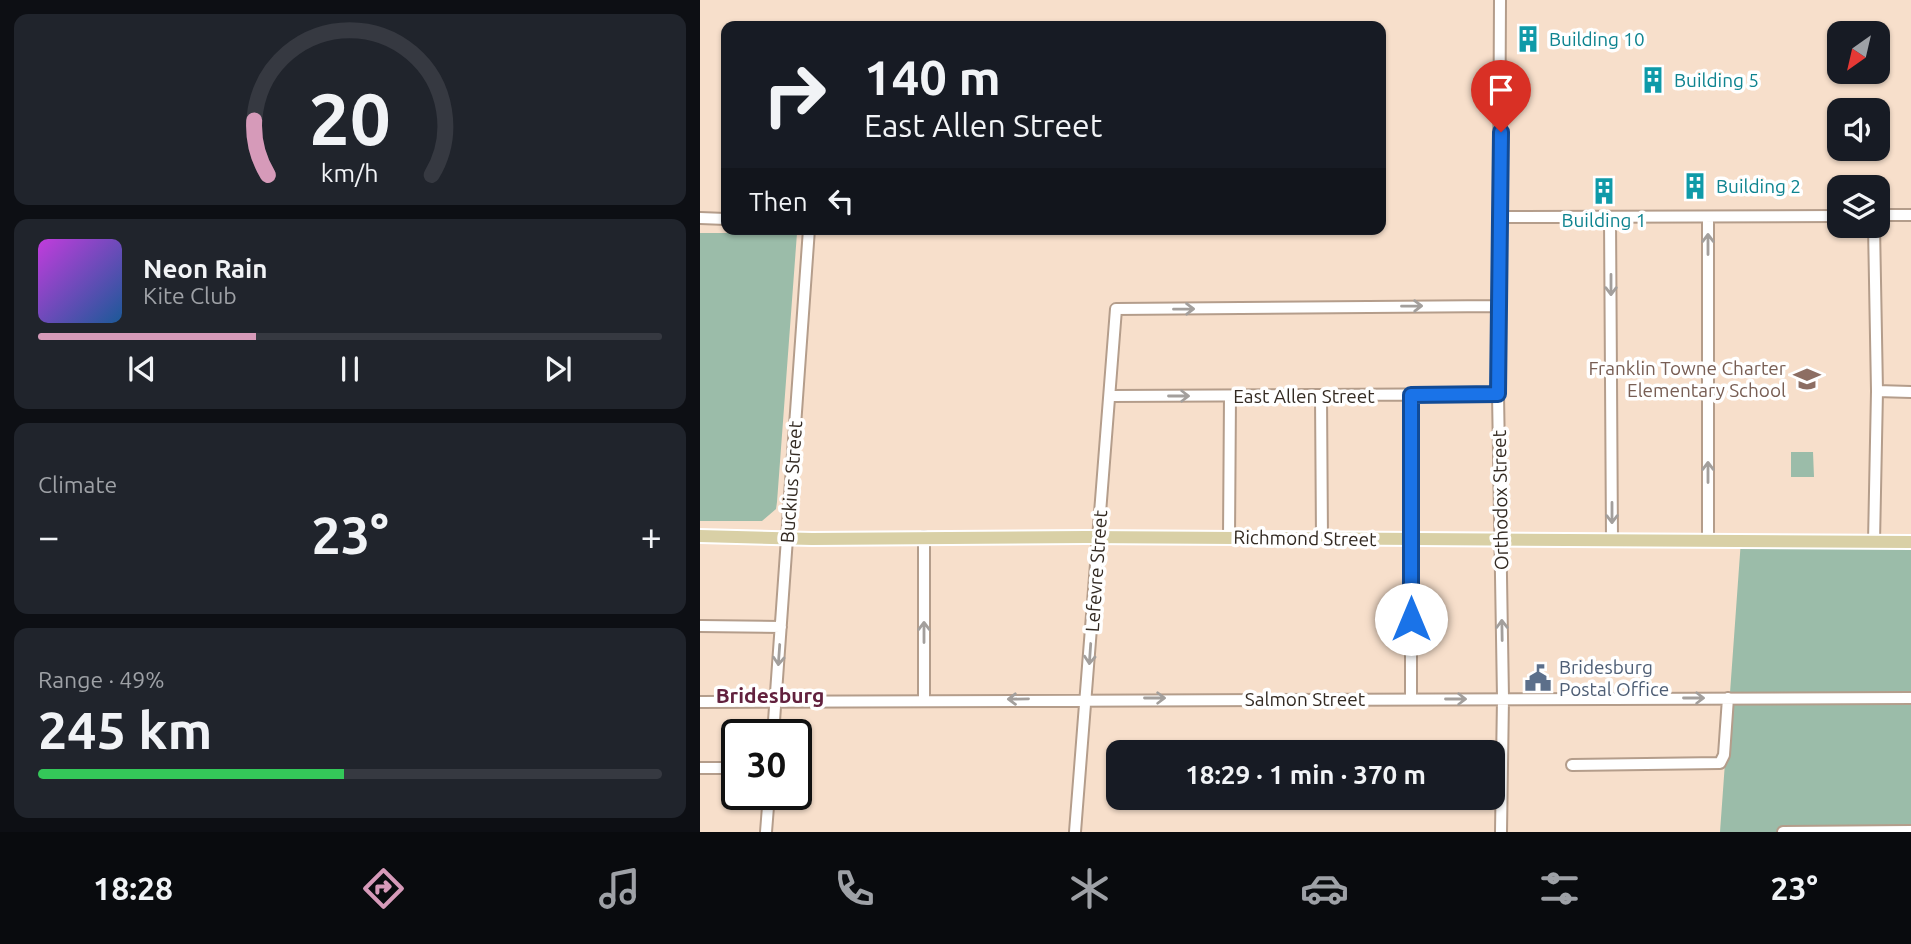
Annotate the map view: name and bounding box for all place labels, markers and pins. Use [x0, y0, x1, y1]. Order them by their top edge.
building icon: Building 10 [1513, 24, 1543, 54]
place label: Building 10 [1549, 28, 1645, 50]
pin [1471, 60, 1531, 132]
building icon: Building 5 [1638, 65, 1668, 95]
place label: Building 5 [1674, 69, 1759, 91]
building icon: Building 2 [1680, 171, 1710, 201]
place label: Building 2 [1716, 175, 1801, 197]
building icon: Building 1 [1589, 176, 1619, 206]
place label: Building 1 [1561, 209, 1647, 231]
place label: Franklin Towne Charter Elementary School [1588, 357, 1786, 401]
school or university icon: Franklin Towne Charter Elementary School [1792, 364, 1822, 394]
place label: Bridesburg Postal Office [1559, 656, 1669, 700]
public building icon: Bridesburg Postal Office [1523, 663, 1553, 693]

